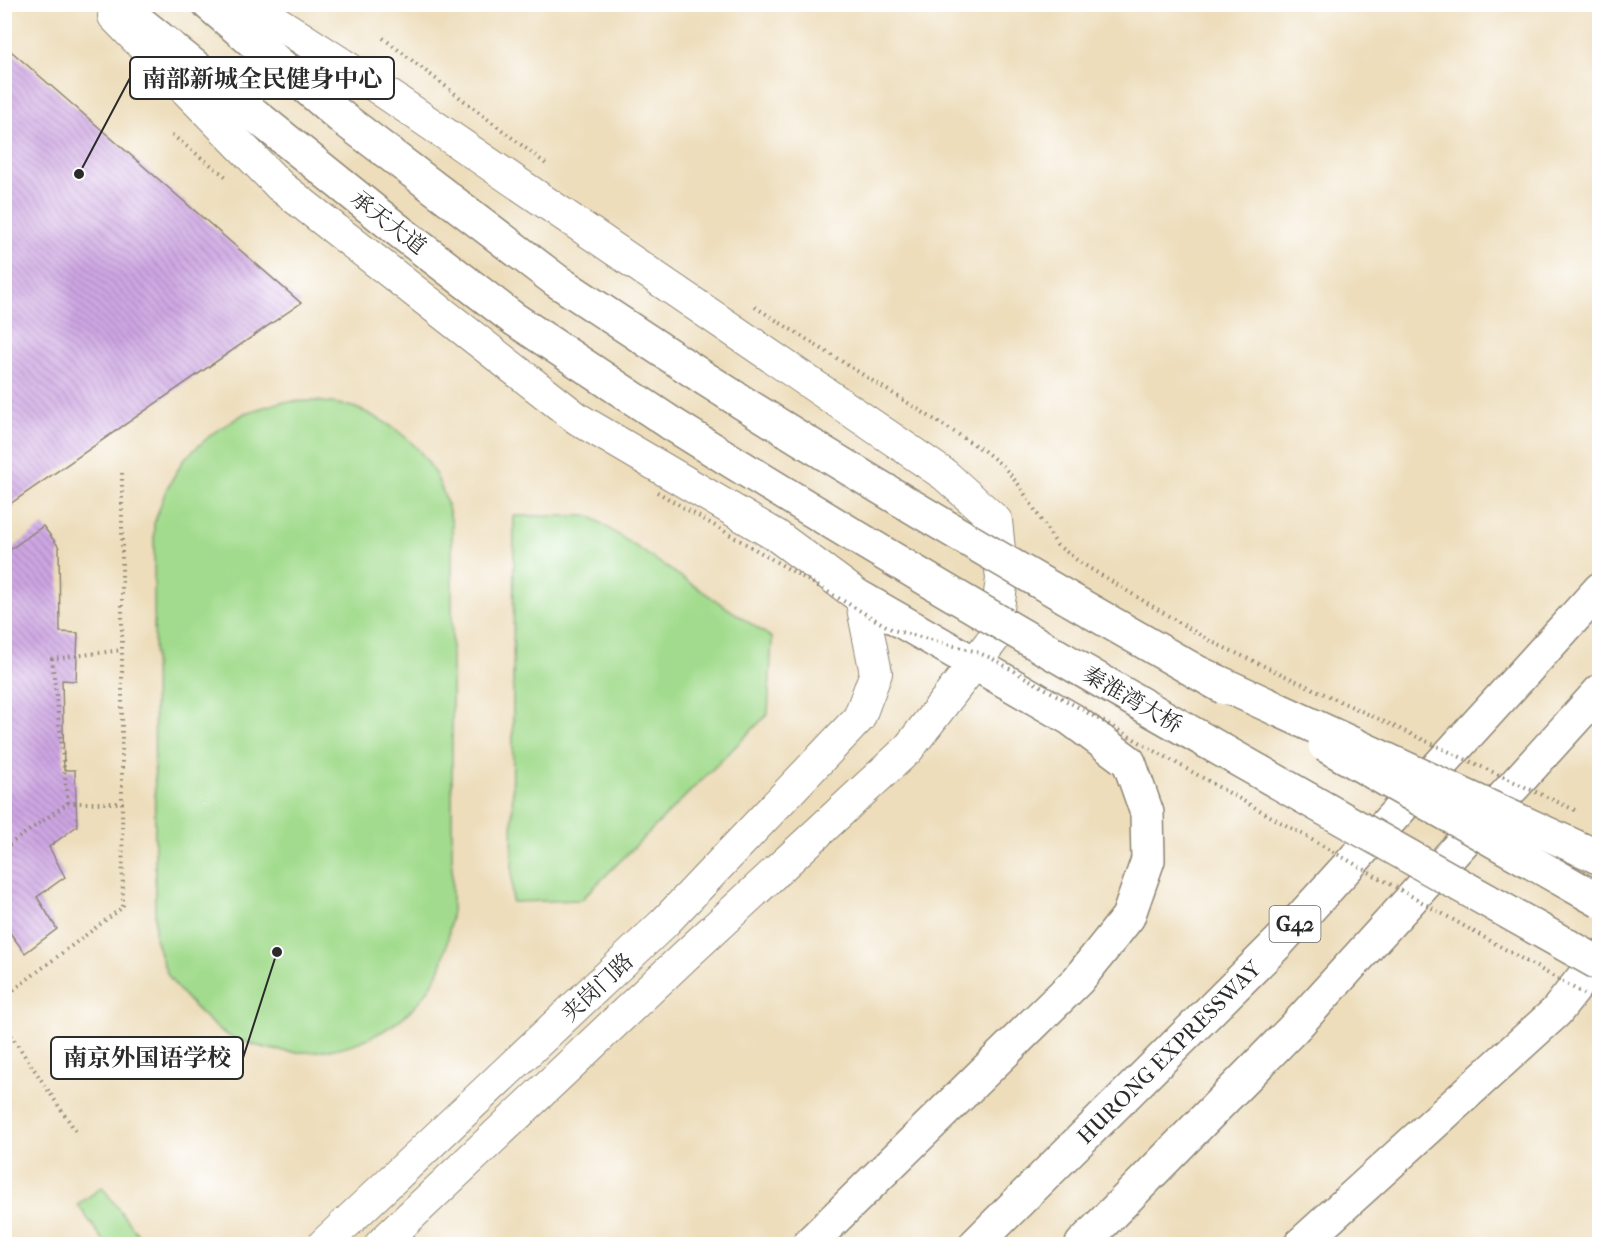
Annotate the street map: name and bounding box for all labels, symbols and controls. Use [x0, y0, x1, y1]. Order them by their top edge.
callout: 南部新城全民健身中心 [130, 57, 394, 99]
text: 南部新城全民健身中心 [142, 65, 382, 93]
street label: 承天大道 [346, 185, 431, 260]
street label: 秦淮湾大桥 [1078, 661, 1187, 739]
road number: G42 [1270, 906, 1320, 942]
street label: 夹岗门路 [557, 948, 639, 1027]
street label: HURONG EXPRESSWAY [1072, 955, 1267, 1150]
callout: 南京外国语学校 [51, 1037, 243, 1079]
text: 南京外国语学校 [63, 1044, 231, 1072]

